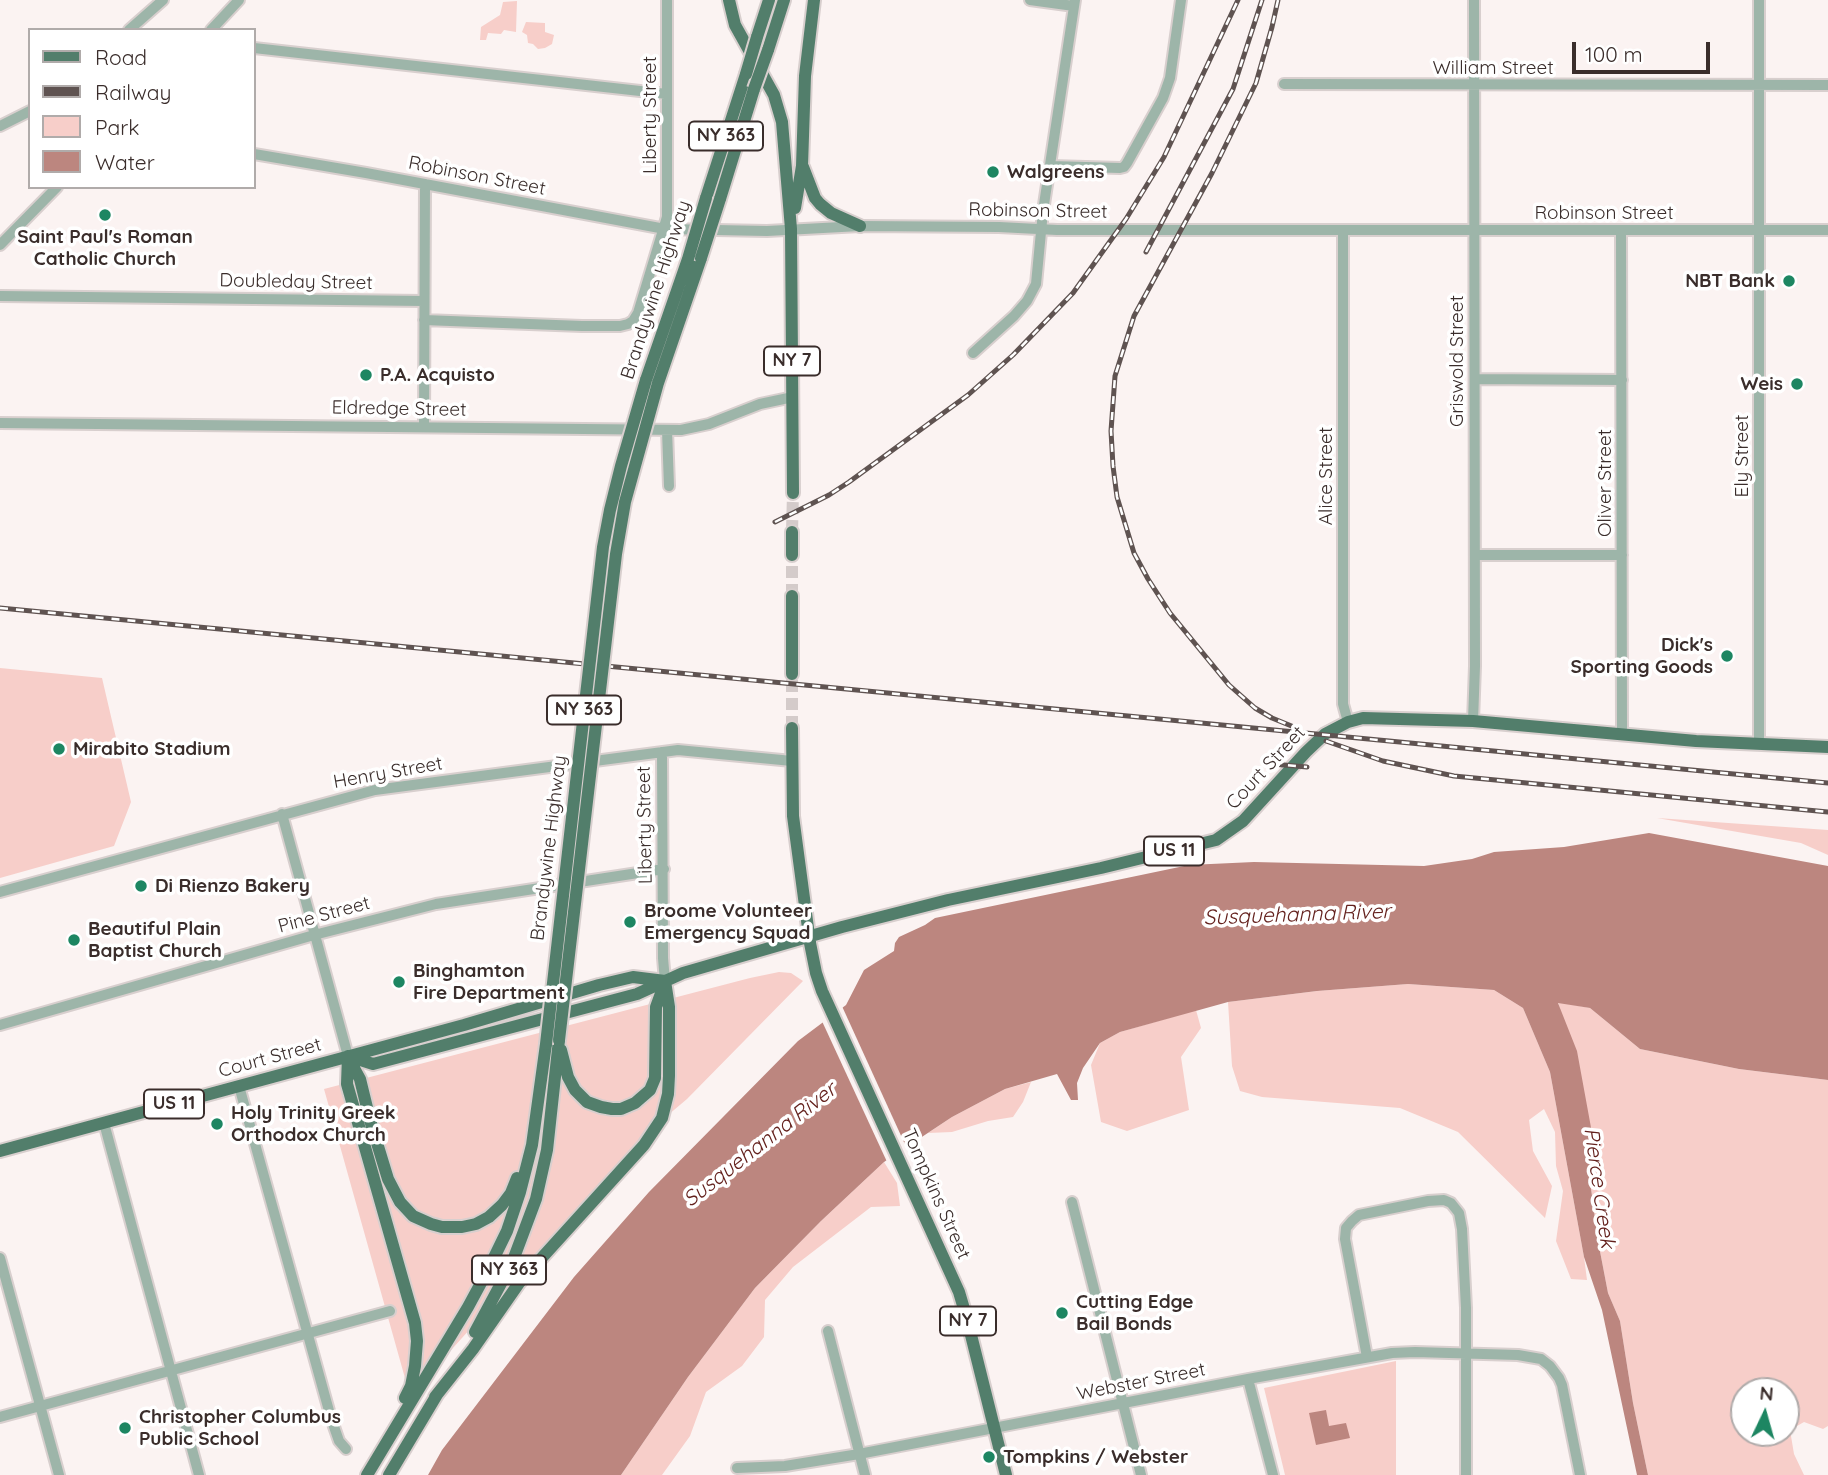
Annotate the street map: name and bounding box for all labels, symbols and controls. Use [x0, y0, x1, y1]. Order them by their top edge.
legend [28, 28, 256, 189]
scale bar [1576, 28, 1714, 72]
text: 100 m [1585, 41, 1643, 67]
text: Road [95, 44, 147, 70]
street label: Liberty Street [639, 56, 661, 174]
street label: William Street [1432, 57, 1554, 79]
text: Railway [95, 79, 171, 105]
text: Park [95, 114, 139, 140]
road number: NY 363 [689, 121, 763, 150]
text: Water [95, 149, 155, 175]
street label: Robinson Street [407, 152, 547, 200]
place label: Walgreens [1007, 161, 1104, 183]
marker: Walgreens [985, 164, 1001, 180]
street label: Brandywine Highway [616, 198, 696, 382]
street label: Robinson Street [968, 198, 1108, 224]
street label: Robinson Street [1534, 202, 1674, 224]
marker: Saint Paul's Roman Catholic Church [97, 207, 113, 223]
place label: Saint Paul's Roman Catholic Church [17, 226, 193, 270]
street label: Doubleday Street [219, 269, 373, 295]
place label: NBT Bank [1685, 270, 1775, 292]
marker: NBT Bank [1781, 273, 1797, 289]
street label: Griswold Street [1446, 295, 1468, 427]
road number: NY 7 [764, 346, 820, 376]
place label: P.A. Acquisto [380, 364, 495, 386]
marker: P.A. Acquisto [358, 367, 374, 383]
place label: Weis [1741, 373, 1783, 395]
marker: Weis [1789, 376, 1805, 392]
street label: Eldredge Street [331, 396, 467, 422]
street label: Ely Street [1731, 415, 1753, 497]
street label: Alice Street [1315, 427, 1337, 525]
street label: Oliver Street [1594, 429, 1616, 537]
place label: Dick's Sporting Goods [1571, 634, 1713, 678]
marker: Dick's Sporting Goods [1719, 648, 1735, 664]
road number: NY 363 [547, 696, 621, 724]
street label: Court Street [1222, 722, 1310, 814]
place label: Mirabito Stadium [73, 738, 230, 760]
marker: Mirabito Stadium [51, 741, 67, 757]
street label: Henry Street [332, 752, 444, 794]
street label: Brandywine Highway [526, 754, 572, 942]
street label: Liberty Street [633, 766, 657, 884]
road number: US 11 [1144, 836, 1204, 866]
place label: Di Rienzo Bakery [155, 875, 310, 897]
marker: Di Rienzo Bakery [133, 878, 149, 894]
street label: Pine Street [276, 892, 372, 938]
water label: Susquehanna River [1203, 899, 1391, 931]
place label: Broome Volunteer Emergency Squad [644, 900, 812, 944]
marker: Broome Volunteer Emergency Squad [622, 914, 638, 930]
place label: Beautiful Plain Baptist Church [88, 918, 222, 962]
marker: Beautiful Plain Baptist Church [66, 932, 82, 948]
place label: Binghamton Fire Department [413, 960, 565, 1004]
marker: Binghamton Fire Department [391, 974, 407, 990]
street label: Court Street [216, 1033, 324, 1083]
water label: Susquehanna River [679, 1077, 841, 1213]
road number: US 11 [144, 1090, 204, 1119]
place label: Holy Trinity Greek Orthodox Church [231, 1102, 396, 1146]
marker: Holy Trinity Greek Orthodox Church [209, 1116, 225, 1132]
street label: Tompkins Street [897, 1125, 975, 1263]
water label: Pierce Creek [1578, 1126, 1620, 1250]
road number: NY 363 [472, 1255, 546, 1284]
place label: Cutting Edge Bail Bonds [1076, 1291, 1194, 1335]
marker: Cutting Edge Bail Bonds [1054, 1305, 1070, 1321]
road number: NY 7 [940, 1306, 996, 1336]
street label: Webster Street [1075, 1358, 1207, 1406]
north arrow [1730, 1377, 1800, 1447]
text: N [1759, 1381, 1775, 1406]
place label: Christopher Columbus Public School [139, 1406, 341, 1450]
marker: Christopher Columbus Public School [117, 1420, 133, 1436]
place label: Tompkins / Webster [1003, 1446, 1188, 1468]
marker: Tompkins / Webster [981, 1449, 997, 1465]

